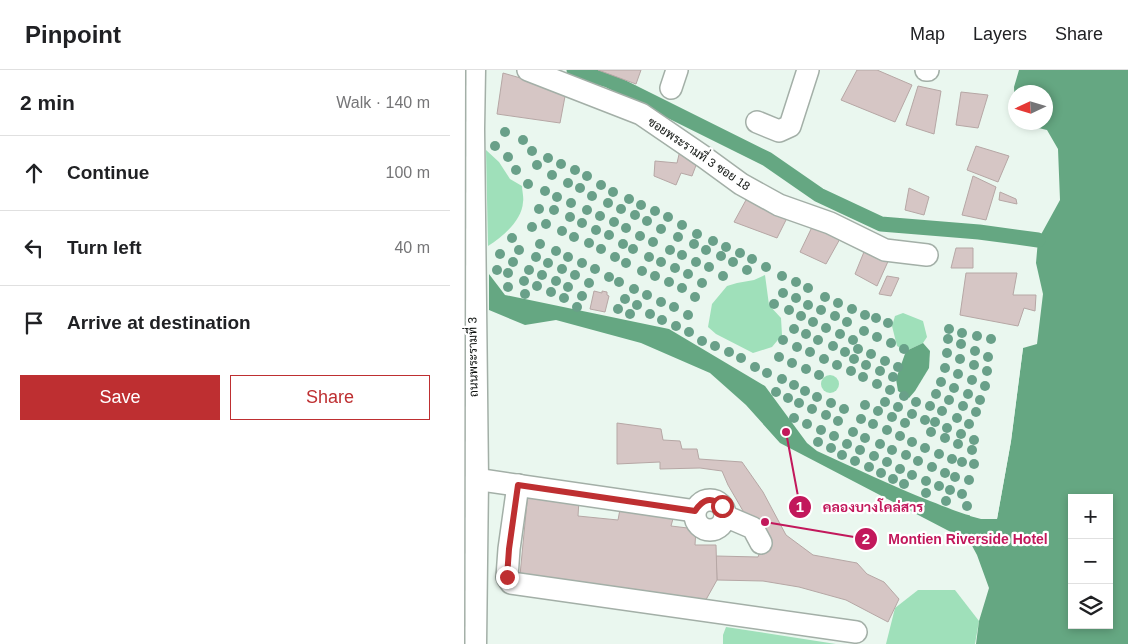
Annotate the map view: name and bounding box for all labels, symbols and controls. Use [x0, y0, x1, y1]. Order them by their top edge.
text: Pinpoint [25, 21, 121, 48]
text: Map [910, 24, 945, 44]
text: Layers [973, 24, 1027, 44]
text: Share [1055, 24, 1103, 44]
north arrow [1008, 85, 1053, 130]
text: 2 min [20, 91, 75, 114]
text: Walk · 140 m [336, 94, 430, 111]
street label: ซอยพระรามที่ 3 ซอย 18 [645, 111, 755, 194]
icon: ahead [20, 159, 48, 187]
text: Continue [67, 162, 149, 183]
text: 100 m [386, 164, 430, 181]
icon: left [20, 234, 48, 262]
text: Turn left [67, 237, 142, 258]
text: 40 m [394, 239, 430, 256]
icon: arrive [20, 309, 48, 337]
text: Arrive at destination [67, 312, 251, 333]
street label: ถนนพระรามที่ 3 [461, 317, 481, 397]
button: Save [20, 375, 220, 420]
button: Share [230, 375, 430, 420]
callout: คลองบางโคล่สาร [787, 493, 933, 522]
map controls [1068, 494, 1113, 629]
button: + [1068, 494, 1113, 539]
route start [711, 495, 734, 518]
text: 1 [796, 498, 804, 515]
text: คลองบางโคล่สาร [823, 498, 923, 515]
callout: Montien Riverside Hotel [854, 524, 1058, 553]
text: 2 [862, 530, 870, 547]
text: Montien Riverside Hotel [888, 531, 1048, 547]
button: − [1068, 539, 1113, 584]
route end [496, 566, 519, 589]
button: layers [1068, 584, 1113, 629]

